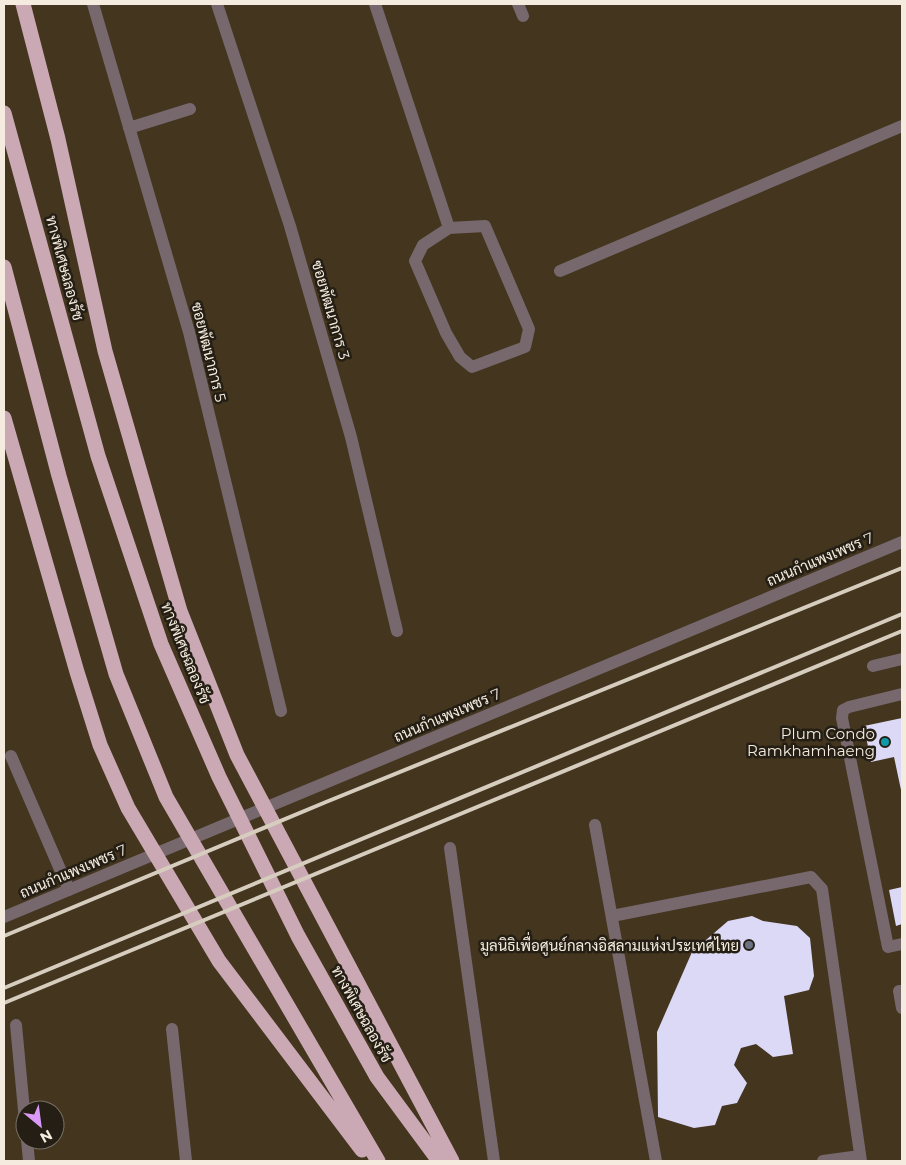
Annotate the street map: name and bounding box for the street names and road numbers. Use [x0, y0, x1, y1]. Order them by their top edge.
street label: ทางพิเศษฉลองรัช [42, 213, 88, 323]
street label: ซอยพัฒนาการ 3 [308, 258, 354, 362]
street label: ซอยพัฒนาการ 5 [187, 300, 231, 404]
street label: ถนนกำแพงเพชร 7 [764, 528, 877, 590]
street label: ทางพิเศษฉลองรัช [157, 599, 215, 707]
street label: ถนนกำแพงเพชร 7 [391, 684, 504, 746]
street label: ถนนกำแพงเพชร 7 [17, 840, 130, 902]
street label: ทางพิเศษฉลองรัช [328, 962, 396, 1066]

